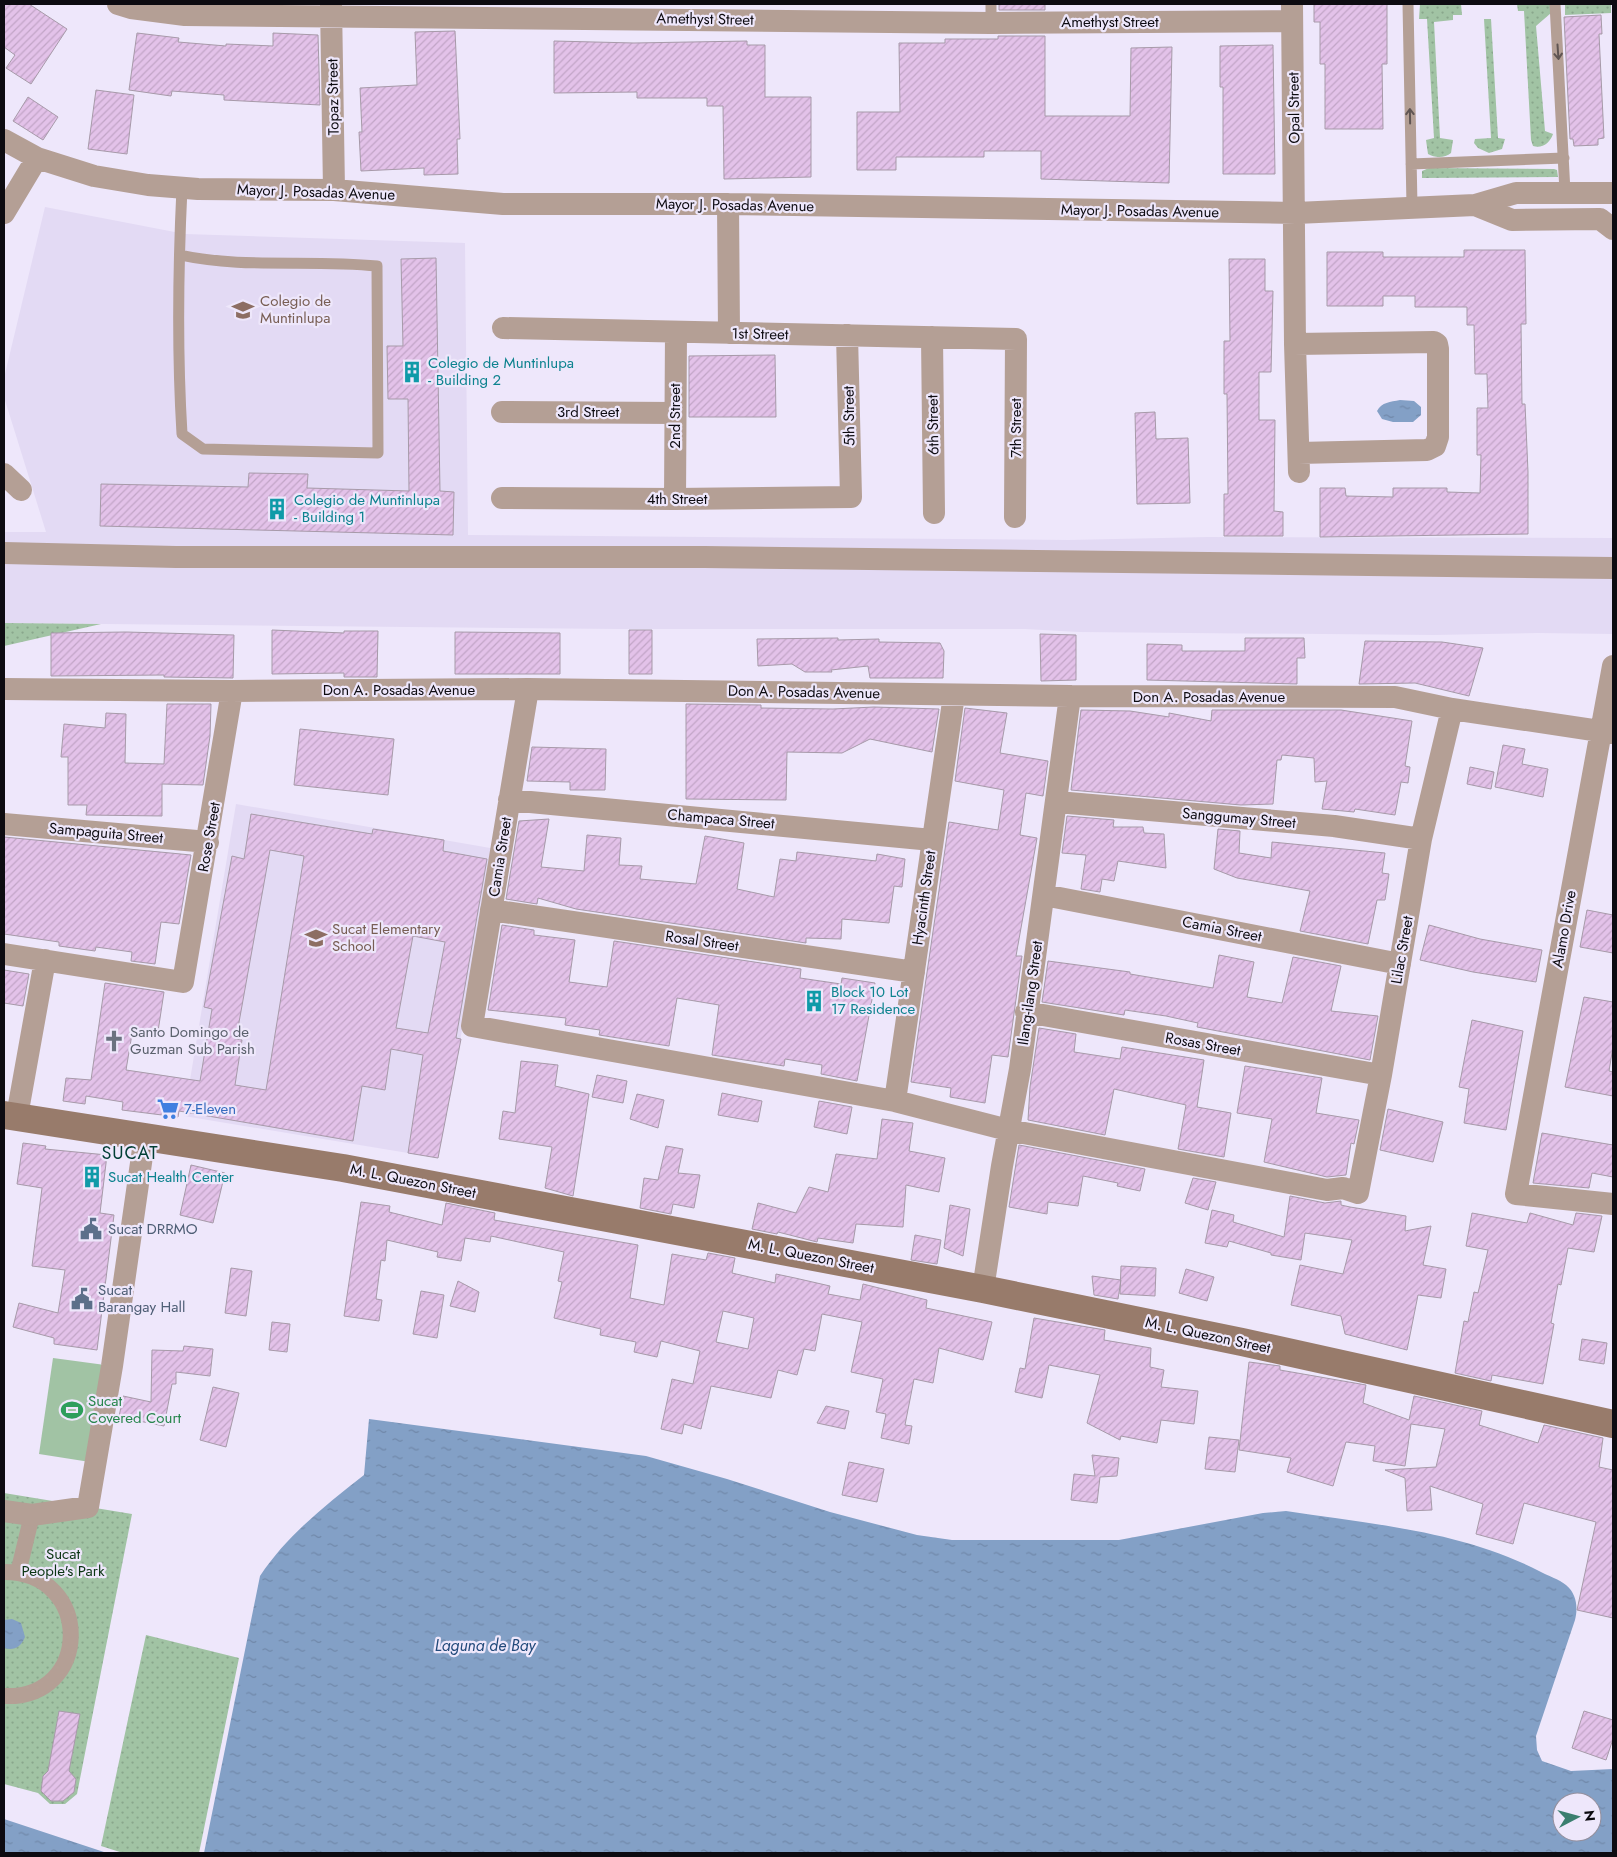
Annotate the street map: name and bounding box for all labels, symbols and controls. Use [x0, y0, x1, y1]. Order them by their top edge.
street label: Amethyst Street [656, 7, 754, 31]
street label: Amethyst Street [1061, 11, 1159, 33]
one-way arrow [1553, 44, 1562, 60]
street label: Topaz Street [321, 58, 345, 135]
street label: Opal Street [1282, 72, 1306, 144]
one-way arrow [1405, 108, 1415, 124]
street label: Mayor J. Posadas Avenue [236, 178, 396, 206]
street label: Mayor J. Posadas Avenue [656, 193, 815, 217]
street label: Mayor J. Posadas Avenue [1061, 199, 1220, 223]
place label: Colegio de Muntinlupa [260, 290, 331, 329]
school or university icon: Colegio de Muntinlupa [230, 297, 256, 323]
street label: 1st Street [731, 323, 789, 345]
place label: Colegio de Muntinlupa - Building 2 [428, 352, 574, 391]
building icon: Colegio de Muntinlupa - Building 2 [399, 359, 425, 385]
street label: 2nd Street [664, 383, 686, 449]
street label: 5th Street [837, 385, 861, 446]
street label: 6th Street [921, 394, 945, 455]
street label: 7th Street [1005, 398, 1027, 458]
street label: 3rd Street [557, 401, 619, 423]
street label: 4th Street [647, 488, 708, 510]
place label: Colegio de Muntinlupa - Building 1 [294, 489, 440, 528]
building icon: Colegio de Muntinlupa - Building 1 [264, 496, 290, 522]
street label: Don A. Posadas Avenue [323, 679, 475, 701]
street label: Don A. Posadas Avenue [728, 680, 881, 704]
street label: Don A. Posadas Avenue [1133, 686, 1285, 708]
street label: Rose Street [192, 800, 226, 874]
street label: Sanggumay Street [1181, 802, 1297, 834]
street label: Champaca Street [666, 803, 776, 835]
street label: Camia Street [483, 815, 517, 899]
street label: Sampaguita Street [48, 817, 164, 849]
street label: Hyacinth Street [906, 849, 942, 947]
street label: Alamo Drive [1546, 888, 1582, 969]
street label: Camia Street [1180, 911, 1264, 948]
street label: Lilac Street [1385, 914, 1419, 986]
place label: Sucat Elementary School [332, 918, 441, 957]
school or university icon: Sucat Elementary School [303, 925, 329, 951]
street label: Rosal Street [664, 925, 740, 957]
street label: Ilang-ilang Street [1012, 939, 1048, 1047]
place label: Block 10 Lot 17 Residence [831, 981, 916, 1020]
building icon: Block 10 Lot 17 Residence [801, 988, 827, 1014]
place label: Santo Domingo de Guzman Sub Parish [130, 1021, 255, 1060]
street label: Rosas Street [1164, 1027, 1243, 1062]
church icon: Santo Domingo de Guzman Sub Parish [101, 1028, 127, 1054]
supermarket icon: 7-Eleven [155, 1096, 181, 1122]
place label: 7-Eleven [184, 1098, 236, 1120]
district label: SUCAT [101, 1140, 159, 1166]
street label: M. L. Quezon Street [348, 1158, 478, 1204]
building icon: Sucat Health Center [79, 1164, 105, 1190]
place label: Sucat Health Center [108, 1166, 235, 1188]
public building icon: Sucat DRRMO [78, 1216, 104, 1242]
place label: Sucat DRRMO [108, 1218, 198, 1240]
street label: M. L. Quezon Street [746, 1233, 876, 1279]
place label: Sucat Barangay Hall [98, 1279, 185, 1318]
public building icon: Sucat Barangay Hall [69, 1286, 95, 1312]
street label: M. L. Quezon Street [1143, 1311, 1273, 1359]
place label: Sucat Covered Court [88, 1390, 182, 1429]
sports icon: Sucat Covered Court [59, 1397, 85, 1423]
park label: Sucat People's Park [21, 1543, 105, 1582]
water label: Laguna de Bay [435, 1634, 536, 1657]
north arrow [1552, 1792, 1602, 1842]
text: N [1579, 1809, 1600, 1822]

